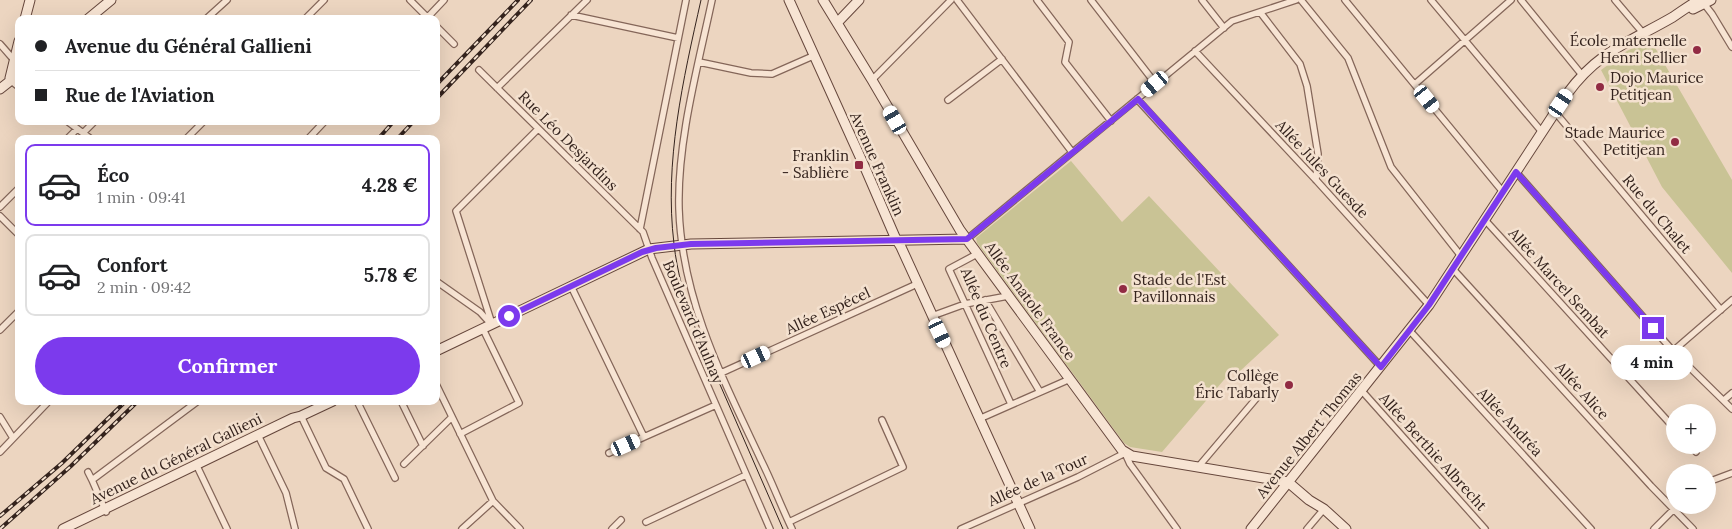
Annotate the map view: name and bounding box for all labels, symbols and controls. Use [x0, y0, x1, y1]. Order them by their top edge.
place label: École maternelle Henri Sellier [1570, 31, 1687, 67]
text: Avenue du Général Gallieni [65, 34, 312, 58]
marker: École maternelle Henri Sellier [1691, 44, 1703, 56]
place label: Dojo Maurice Petitjean [1610, 68, 1704, 104]
car [1138, 69, 1171, 99]
marker: Dojo Maurice Petitjean [1594, 81, 1606, 93]
text: Rue de l'Aviation [65, 83, 215, 107]
car [1411, 83, 1442, 115]
car [1546, 86, 1575, 120]
street label: Rue Léo Desjardins [514, 87, 622, 195]
car [881, 103, 908, 137]
street label: Avenue Franklin [846, 108, 909, 219]
street label: Allée Jules Guesde [1271, 115, 1373, 222]
place label: Stade Maurice Petitjean [1565, 123, 1665, 159]
marker: Stade Maurice Petitjean [1669, 136, 1681, 148]
place label: Franklin - Sablière [782, 146, 849, 182]
marker: Franklin - Sablière [853, 159, 865, 171]
icon: car [37, 163, 82, 208]
text: Éco [97, 163, 129, 187]
street label: Rue du Chalet [1619, 170, 1696, 257]
text: 4.28 € [362, 173, 418, 197]
text: 1 min · 09:41 [97, 187, 186, 207]
street label: Allée Marcel Sembat [1504, 223, 1614, 342]
street label: Allée Anatole France [980, 237, 1080, 364]
icon: car [37, 253, 82, 298]
text: Confort [97, 253, 168, 277]
street label: Boulevard d'Aulnay [659, 257, 728, 386]
text: 5.78 € [364, 263, 418, 287]
street label: Allée du Centre [956, 264, 1016, 371]
place label: Stade de l'Est Pavillonnais [1133, 270, 1227, 306]
text: 2 min · 09:42 [97, 277, 191, 297]
street label: Allée Espécel [782, 283, 873, 339]
marker: Stade de l'Est Pavillonnais [1117, 283, 1129, 295]
route start [498, 305, 520, 327]
car [926, 316, 953, 350]
route end [1642, 317, 1664, 339]
button: Confirmer [35, 337, 420, 395]
car [739, 344, 772, 370]
callout: 4 min [1612, 346, 1694, 380]
text: 4 min [1630, 352, 1674, 372]
street label: Allée Alice [1551, 357, 1613, 424]
place label: Collège Éric Tabarly [1195, 366, 1279, 402]
street label: Avenue Albert Thomas [1251, 368, 1365, 502]
marker: Collège Éric Tabarly [1283, 379, 1295, 391]
street label: Allée Andréa [1473, 382, 1547, 460]
street label: Allée Berthie Albrecht [1375, 388, 1491, 515]
map controls [1666, 404, 1716, 514]
button: + [1666, 404, 1716, 454]
street label: Avenue du Général Gallieni [86, 409, 265, 509]
car [609, 432, 642, 458]
street label: Allée de la Tour [984, 449, 1091, 511]
button: − [1666, 464, 1716, 514]

